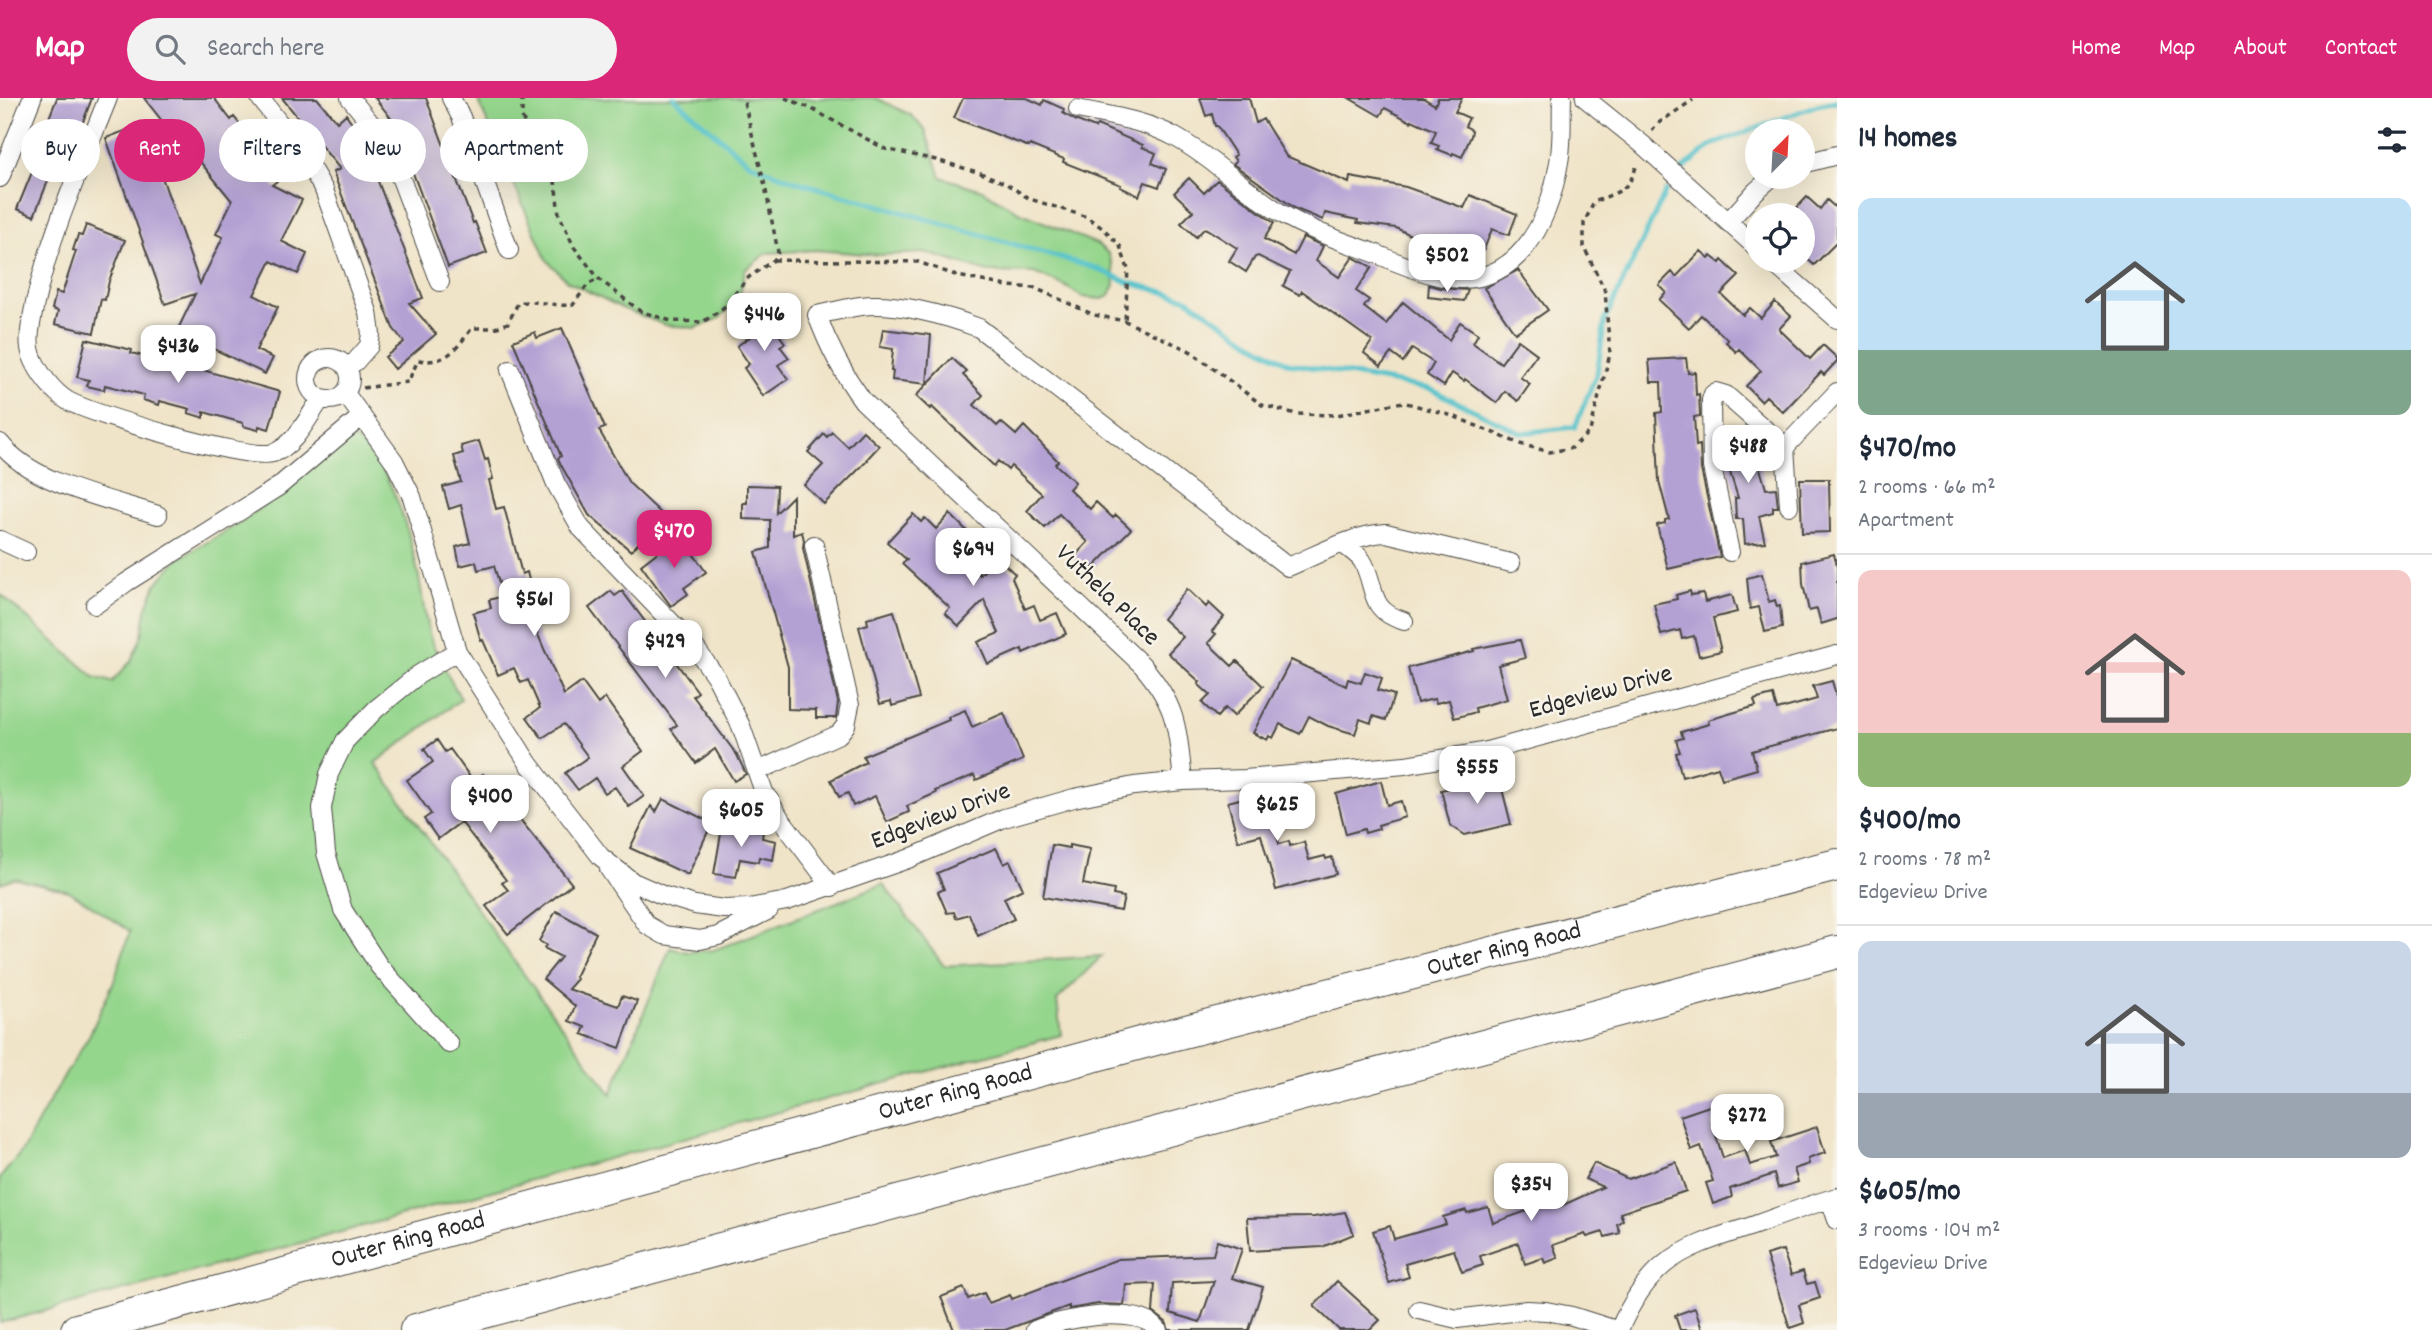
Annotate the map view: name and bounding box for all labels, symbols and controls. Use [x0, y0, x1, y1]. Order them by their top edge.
search box [127, 18, 617, 81]
text: Map [35, 26, 85, 73]
icon: search [151, 30, 189, 68]
text: Search here [207, 31, 325, 68]
text: Home [2071, 32, 2121, 66]
text: Map [2159, 32, 2195, 66]
text: About [2233, 32, 2287, 66]
text: Contact [2325, 32, 2397, 66]
chip: Buy [21, 119, 100, 182]
chip: Rent [114, 119, 205, 182]
chip: Filters [219, 119, 326, 182]
chip: New [340, 119, 426, 182]
chip: Apartment [440, 119, 588, 182]
north arrow [1745, 119, 1815, 189]
map controls [1745, 119, 1815, 273]
text: 14 homes [1858, 119, 1957, 162]
icon: filters [2373, 121, 2411, 159]
button: locate [1745, 203, 1815, 273]
pin: $502 [1406, 234, 1488, 294]
text: $502 [1425, 240, 1469, 273]
icon: home [2072, 243, 2198, 369]
pin: $446 [723, 294, 805, 353]
text: $446 [743, 299, 785, 332]
pin: $436 [137, 326, 219, 385]
text: $436 [157, 331, 199, 364]
pin: $488 [1707, 426, 1789, 485]
text: $470/mo [1858, 429, 1956, 472]
text: $488 [1728, 431, 1768, 464]
text: 2 rooms · 66 m² [1858, 472, 1996, 505]
text: Apartment [1858, 505, 1954, 538]
pin: $470 [633, 510, 715, 570]
text: $470 [653, 516, 695, 549]
pin: $694 [932, 528, 1014, 588]
text: $694 [951, 534, 995, 567]
street label: Vuthela Place [1046, 536, 1168, 656]
pin: $561 [493, 578, 575, 638]
text: $561 [515, 584, 553, 617]
icon: home [2072, 615, 2198, 741]
pin: $429 [624, 620, 706, 680]
text: $429 [644, 626, 686, 659]
street label: Edgeview Drive [1525, 656, 1677, 730]
pin: $555 [1436, 746, 1518, 806]
text: $555 [1455, 752, 1499, 785]
street label: Edgeview Drive [866, 773, 1016, 861]
pin: $400 [449, 776, 531, 835]
text: $400 [467, 781, 513, 814]
pin: $625 [1236, 784, 1318, 843]
text: $625 [1255, 789, 1299, 822]
pin: $605 [700, 790, 782, 849]
text: $605 [718, 795, 764, 828]
text: $400/mo [1858, 801, 1961, 844]
text: 2 rooms · 78 m² [1858, 844, 1991, 877]
text: Edgeview Drive [1858, 877, 1988, 910]
street label: Outer Ring Road [1423, 912, 1586, 987]
icon: home [2072, 986, 2198, 1112]
street label: Outer Ring Road [874, 1054, 1037, 1131]
pin: $272 [1706, 1094, 1788, 1154]
text: $272 [1727, 1100, 1767, 1133]
pin: $354 [1490, 1164, 1572, 1223]
text: $354 [1510, 1169, 1552, 1202]
text: $605/mo [1858, 1172, 1961, 1215]
street label: Outer Ring Road [327, 1202, 489, 1279]
text: 3 rooms · 104 m² [1858, 1215, 2000, 1248]
text: Edgeview Drive [1858, 1248, 1988, 1281]

